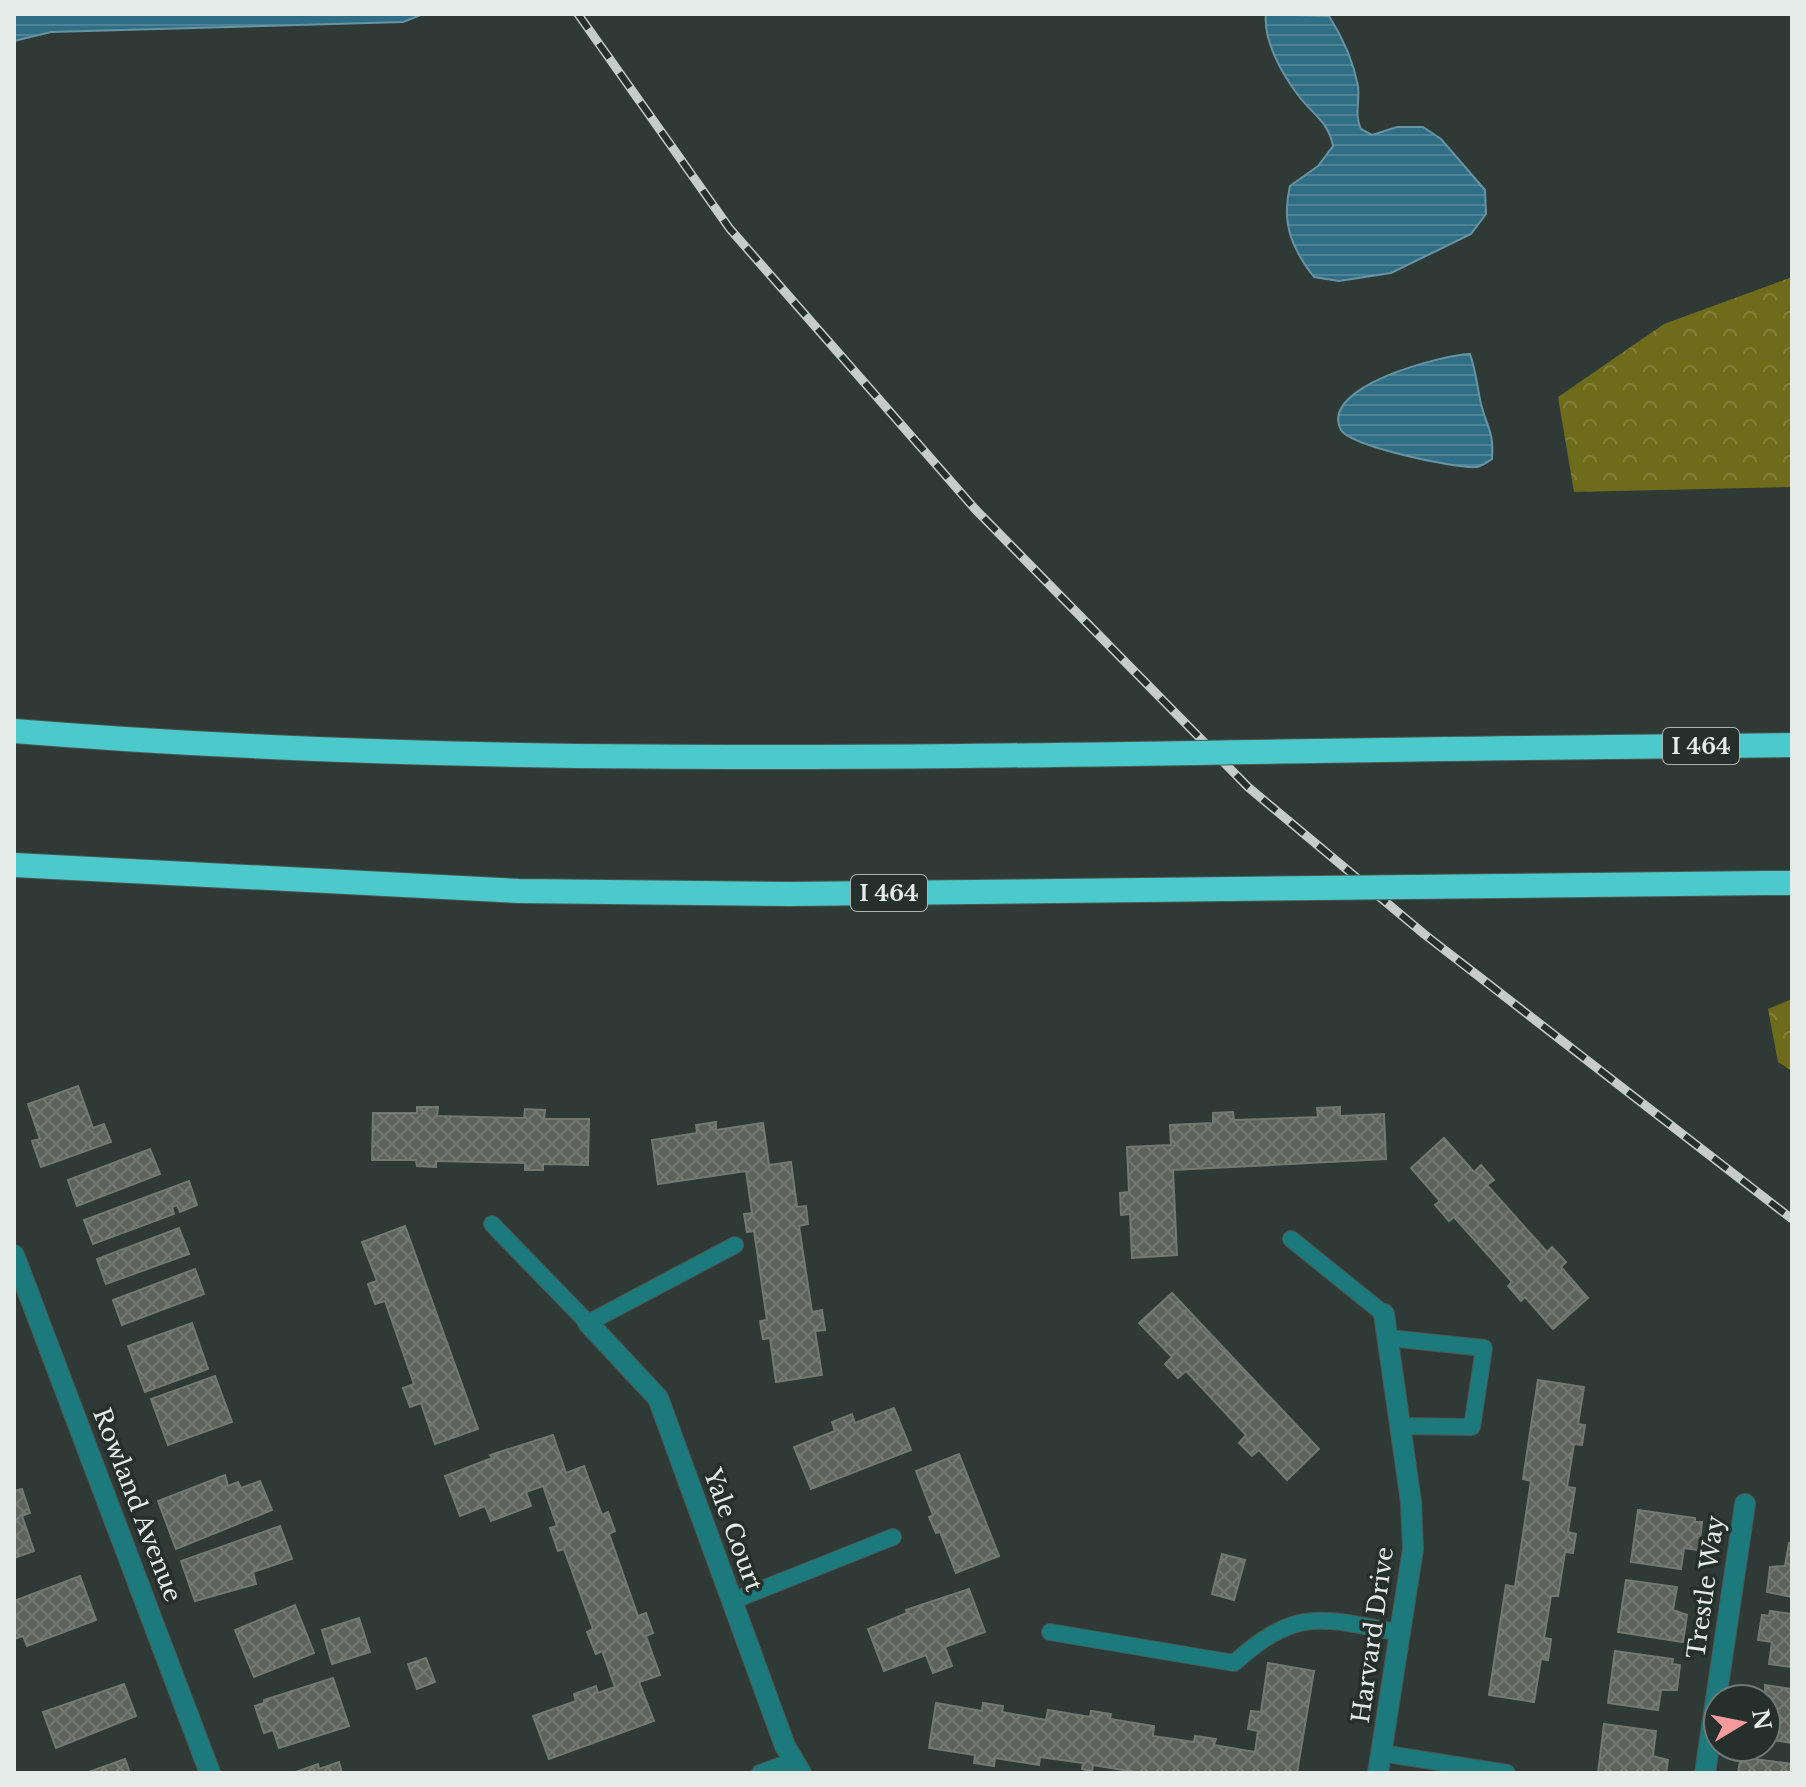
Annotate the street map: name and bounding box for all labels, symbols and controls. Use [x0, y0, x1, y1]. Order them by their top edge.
road number: I 464 [1663, 728, 1739, 764]
road number: I 464 [851, 875, 927, 911]
street label: Rowland Avenue [87, 1404, 188, 1606]
street label: Yale Court [698, 1464, 769, 1595]
street label: Trestle Way [1681, 1513, 1730, 1660]
street label: Harvard Drive [1346, 1545, 1399, 1725]
north arrow [1702, 1683, 1782, 1763]
text: N [1746, 1707, 1776, 1732]

